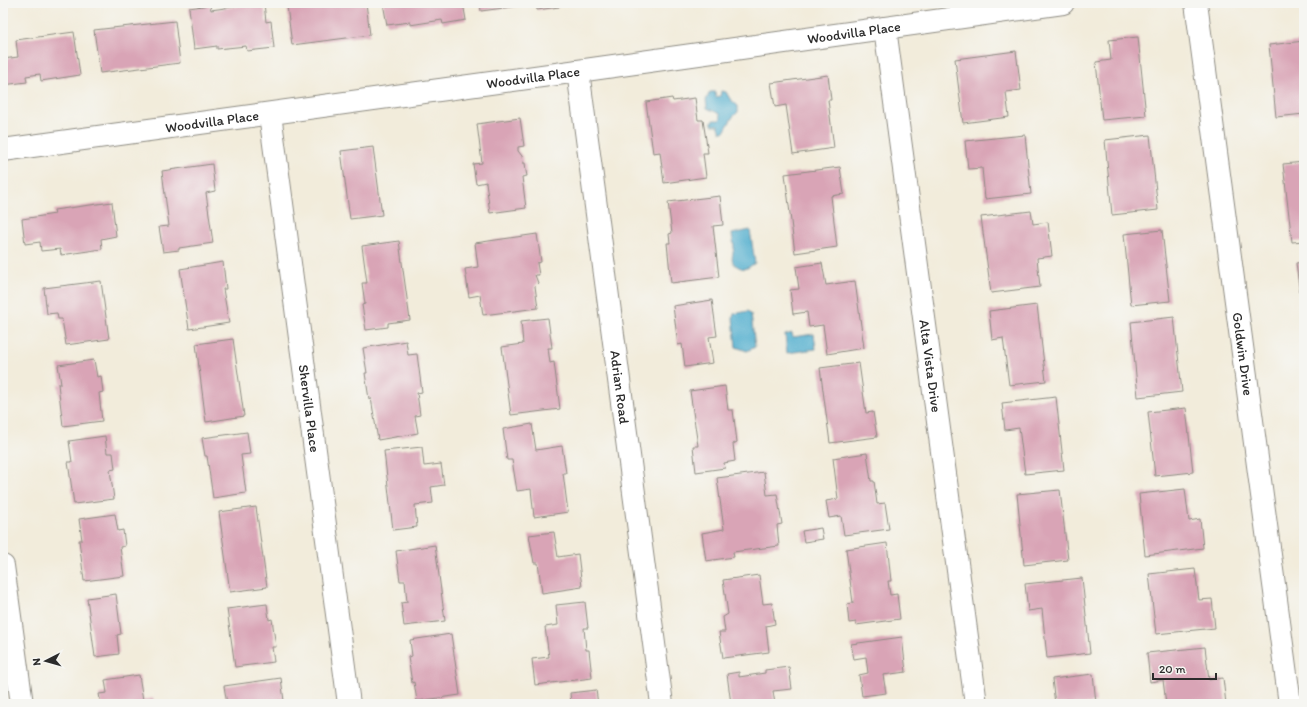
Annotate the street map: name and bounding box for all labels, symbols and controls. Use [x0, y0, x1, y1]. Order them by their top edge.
street label: Woodvilla Place [806, 18, 902, 48]
street label: Woodvilla Place [485, 63, 581, 93]
street label: Woodvilla Place [164, 107, 260, 137]
street label: Goldwin Drive [1229, 311, 1257, 397]
street label: Alta Vista Drive [915, 319, 945, 414]
street label: Adrian Road [606, 349, 633, 425]
street label: Shervilla Place [295, 364, 323, 454]
north arrow [26, 641, 66, 681]
scale bar [1153, 655, 1216, 681]
text: N [30, 658, 43, 666]
text: 20 m [1159, 662, 1186, 676]

